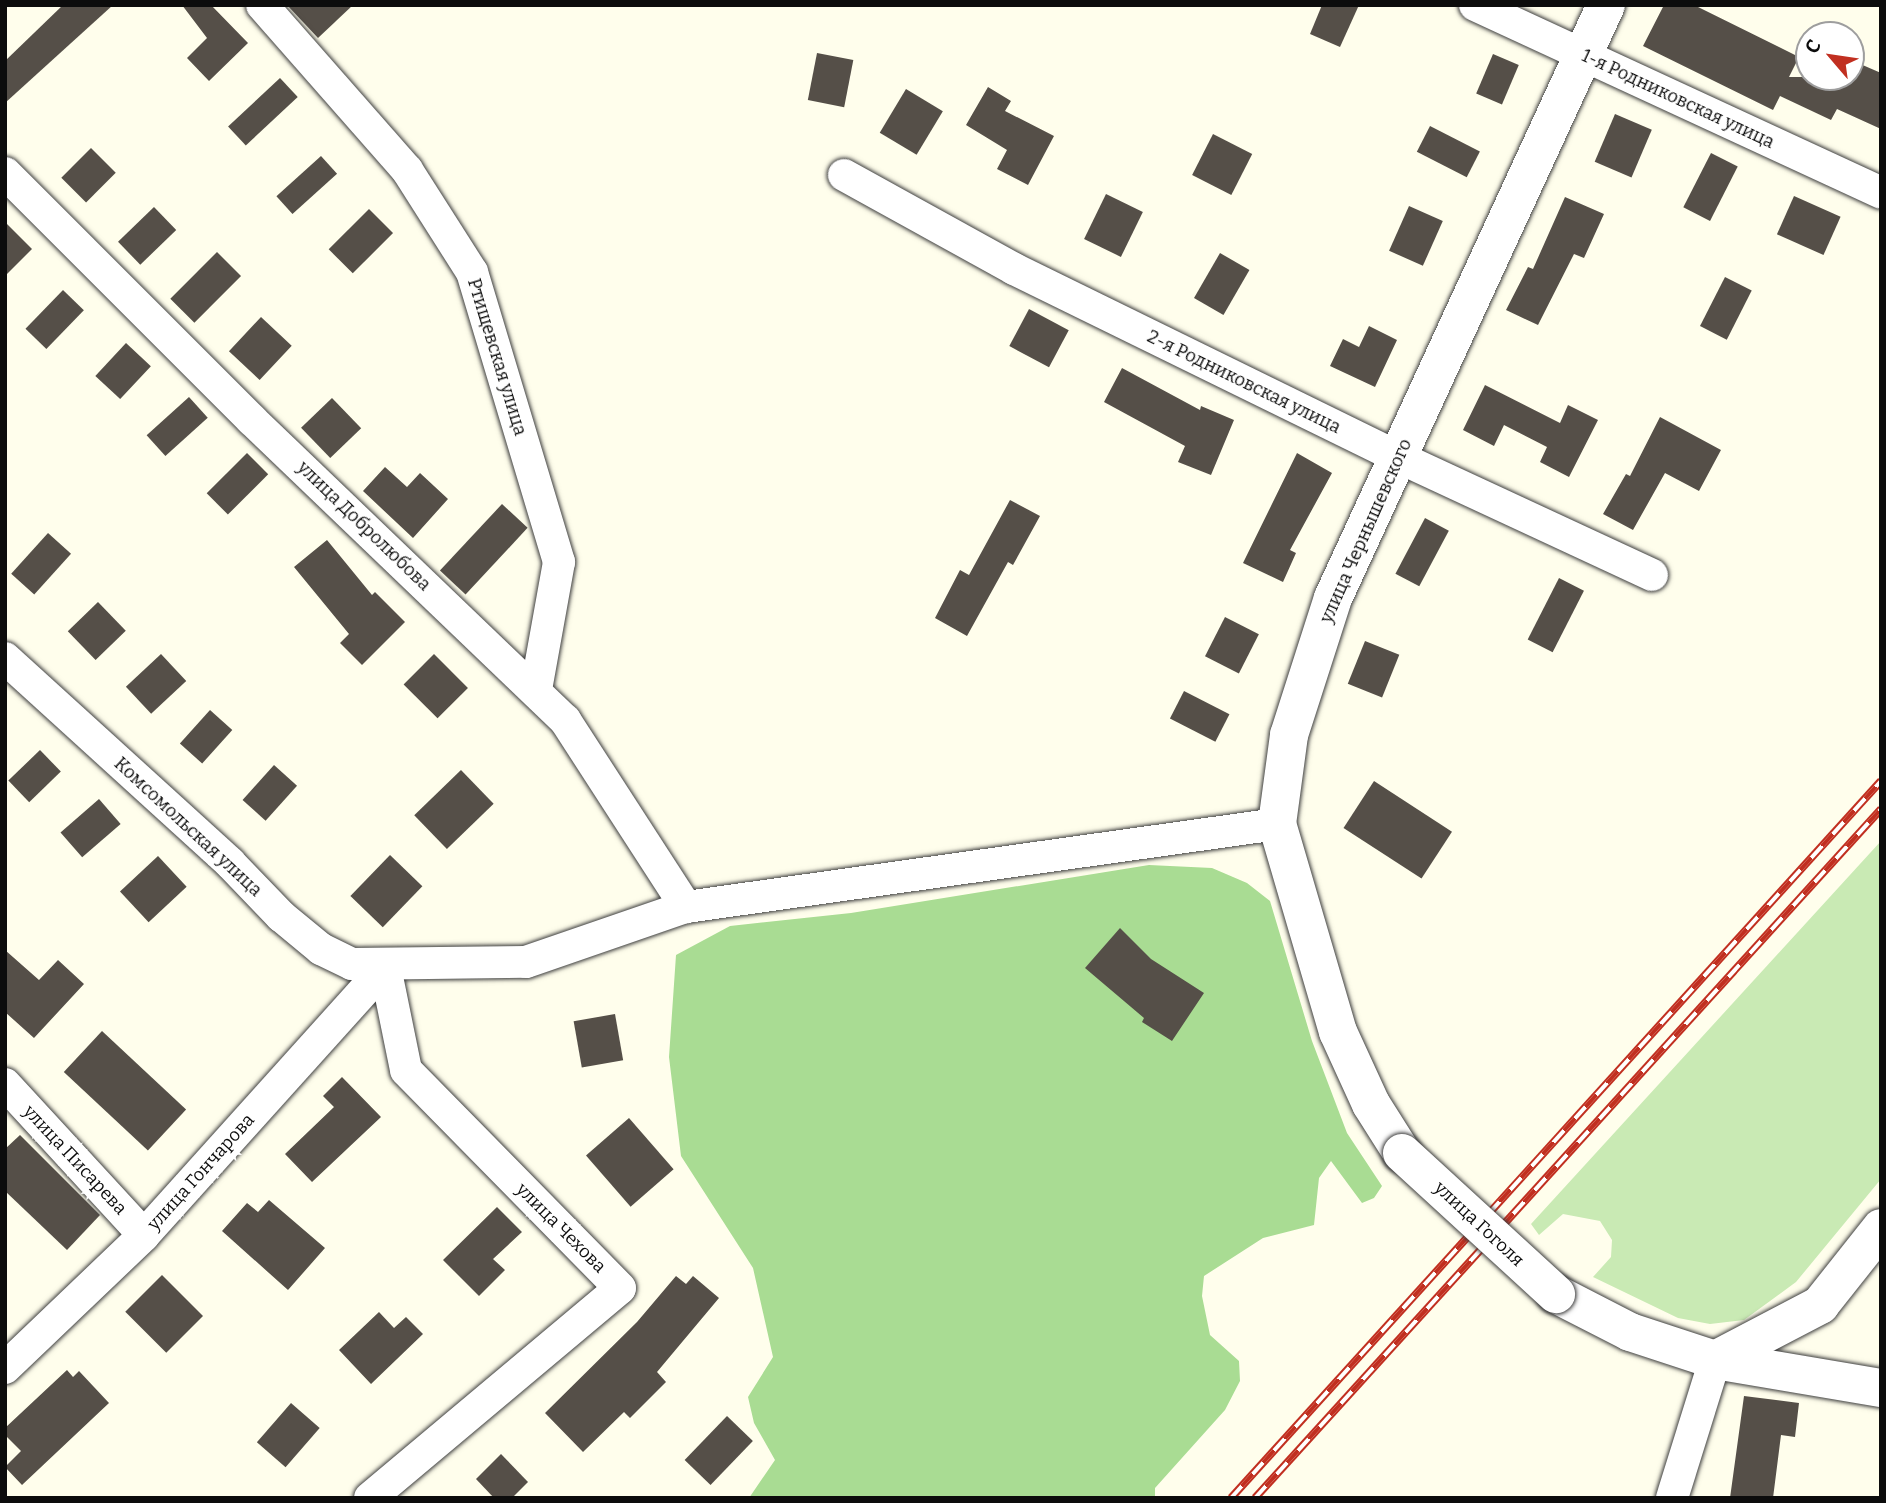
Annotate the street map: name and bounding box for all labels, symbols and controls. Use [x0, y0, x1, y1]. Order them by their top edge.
north arrow [1795, 21, 1865, 91]
text: С [1800, 36, 1826, 57]
street label: 1-я Родниковская улица [1578, 45, 1778, 153]
street label: Ртищевская улица [463, 276, 531, 438]
street label: 2-я Родниковская улица [1144, 326, 1344, 438]
street label: улица Чернышевского [1316, 436, 1416, 626]
street label: улица Добролюбова [293, 457, 435, 595]
street label: Комсомольская улица [110, 753, 266, 901]
street label: улица Писарева [19, 1101, 131, 1219]
street label: улица Гончарова [143, 1109, 259, 1235]
street label: улица Гоголя [1430, 1177, 1528, 1271]
street label: улица Чехова [512, 1179, 610, 1277]

